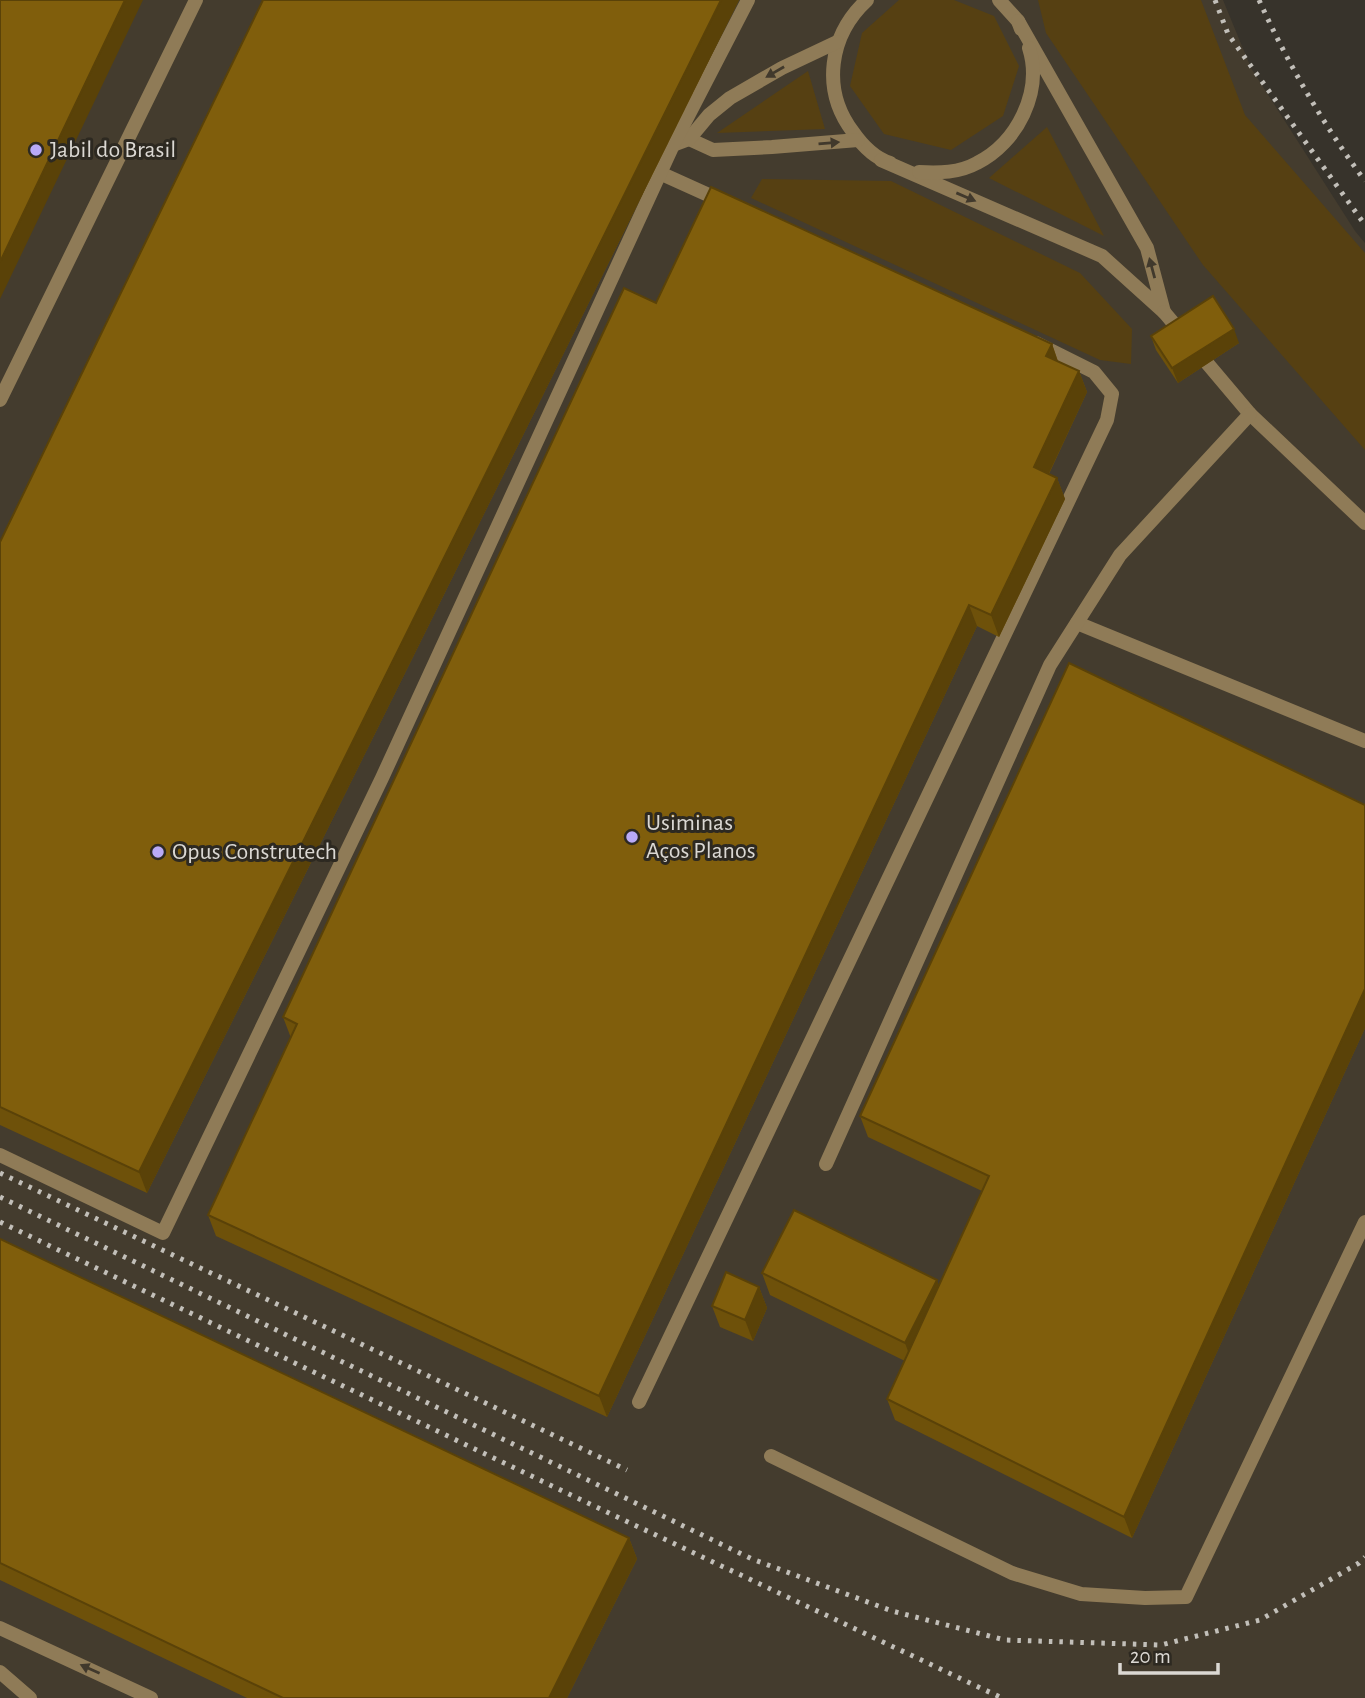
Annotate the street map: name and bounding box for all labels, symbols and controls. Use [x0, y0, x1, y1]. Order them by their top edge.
one-way arrow [766, 66, 785, 78]
one-way arrow [818, 137, 840, 148]
place label: Jabil do Brasil [50, 138, 176, 162]
marker: Jabil do Brasil [28, 142, 44, 158]
one-way arrow [955, 192, 976, 203]
one-way arrow [1146, 257, 1157, 279]
place label: Usiminas Aços Planos [646, 811, 756, 863]
marker: Usiminas Aços Planos [624, 829, 640, 845]
place label: Opus Construtech [172, 840, 337, 864]
marker: Opus Construtech [150, 844, 166, 860]
scale bar [1120, 1632, 1218, 1676]
text: 20 m [1130, 1646, 1171, 1667]
one-way arrow [80, 1663, 100, 1675]

